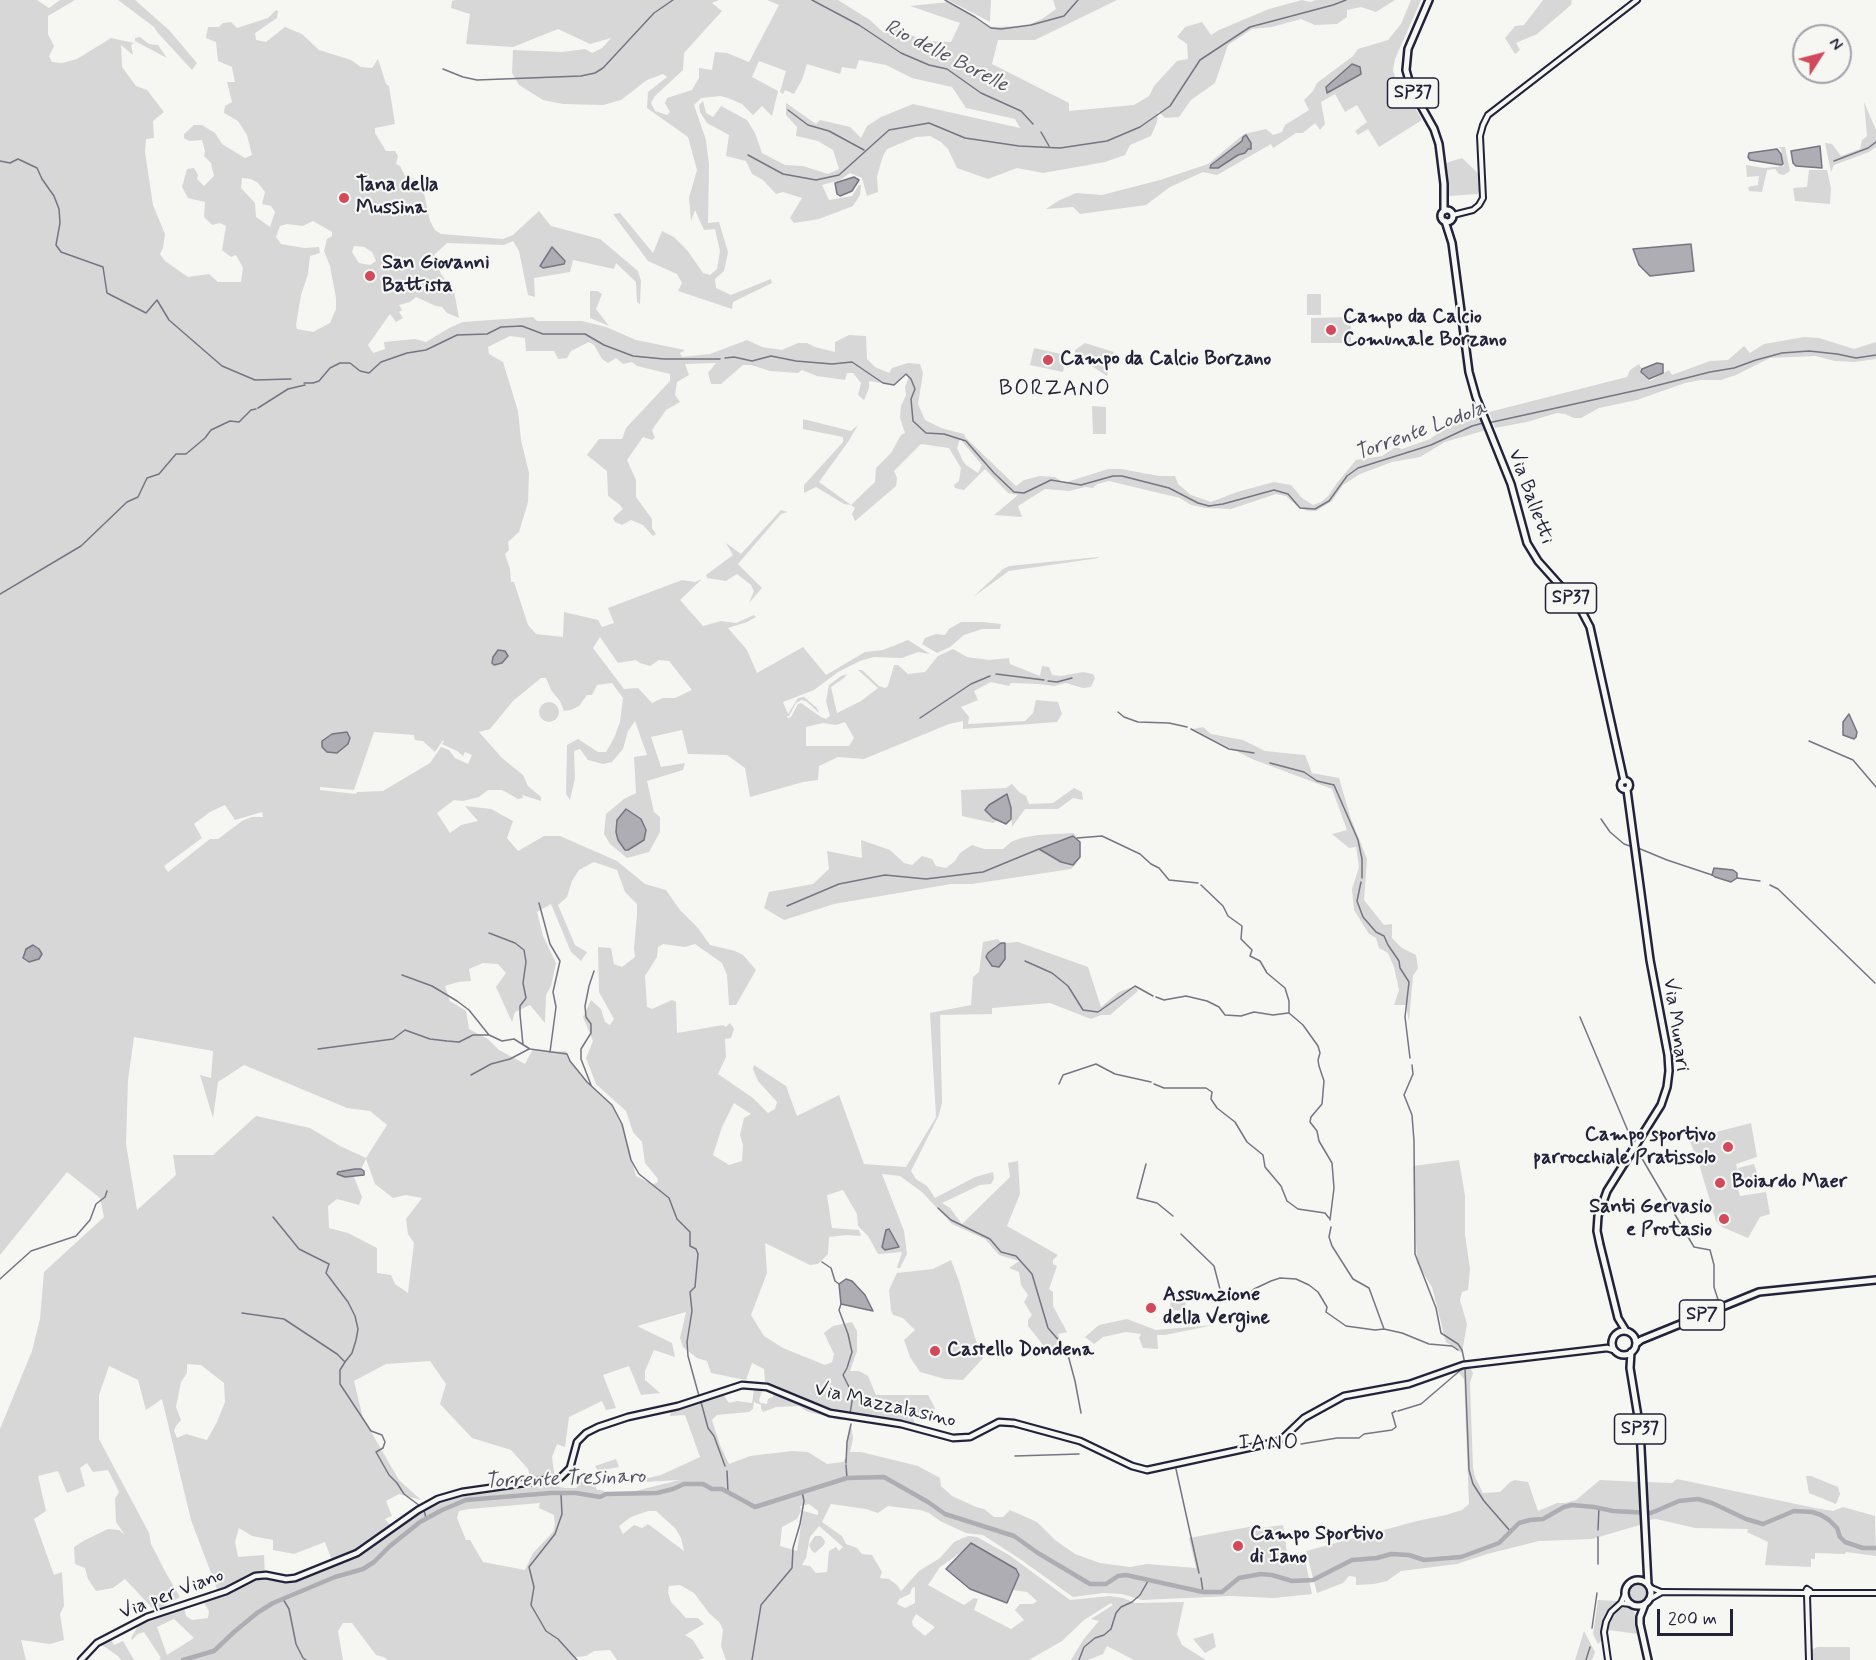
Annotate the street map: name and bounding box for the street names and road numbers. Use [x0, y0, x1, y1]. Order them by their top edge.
road number: SP37 [1388, 78, 1438, 108]
street label: Via Balletti [1502, 446, 1558, 548]
road number: SP37 [1546, 583, 1596, 613]
street label: Via Munari [1657, 977, 1693, 1073]
road number: SP7 [1680, 1300, 1724, 1330]
street label: Via Mazzalasino [812, 1378, 958, 1434]
road number: SP37 [1614, 1414, 1666, 1444]
street label: Via per Viano [116, 1564, 228, 1626]

